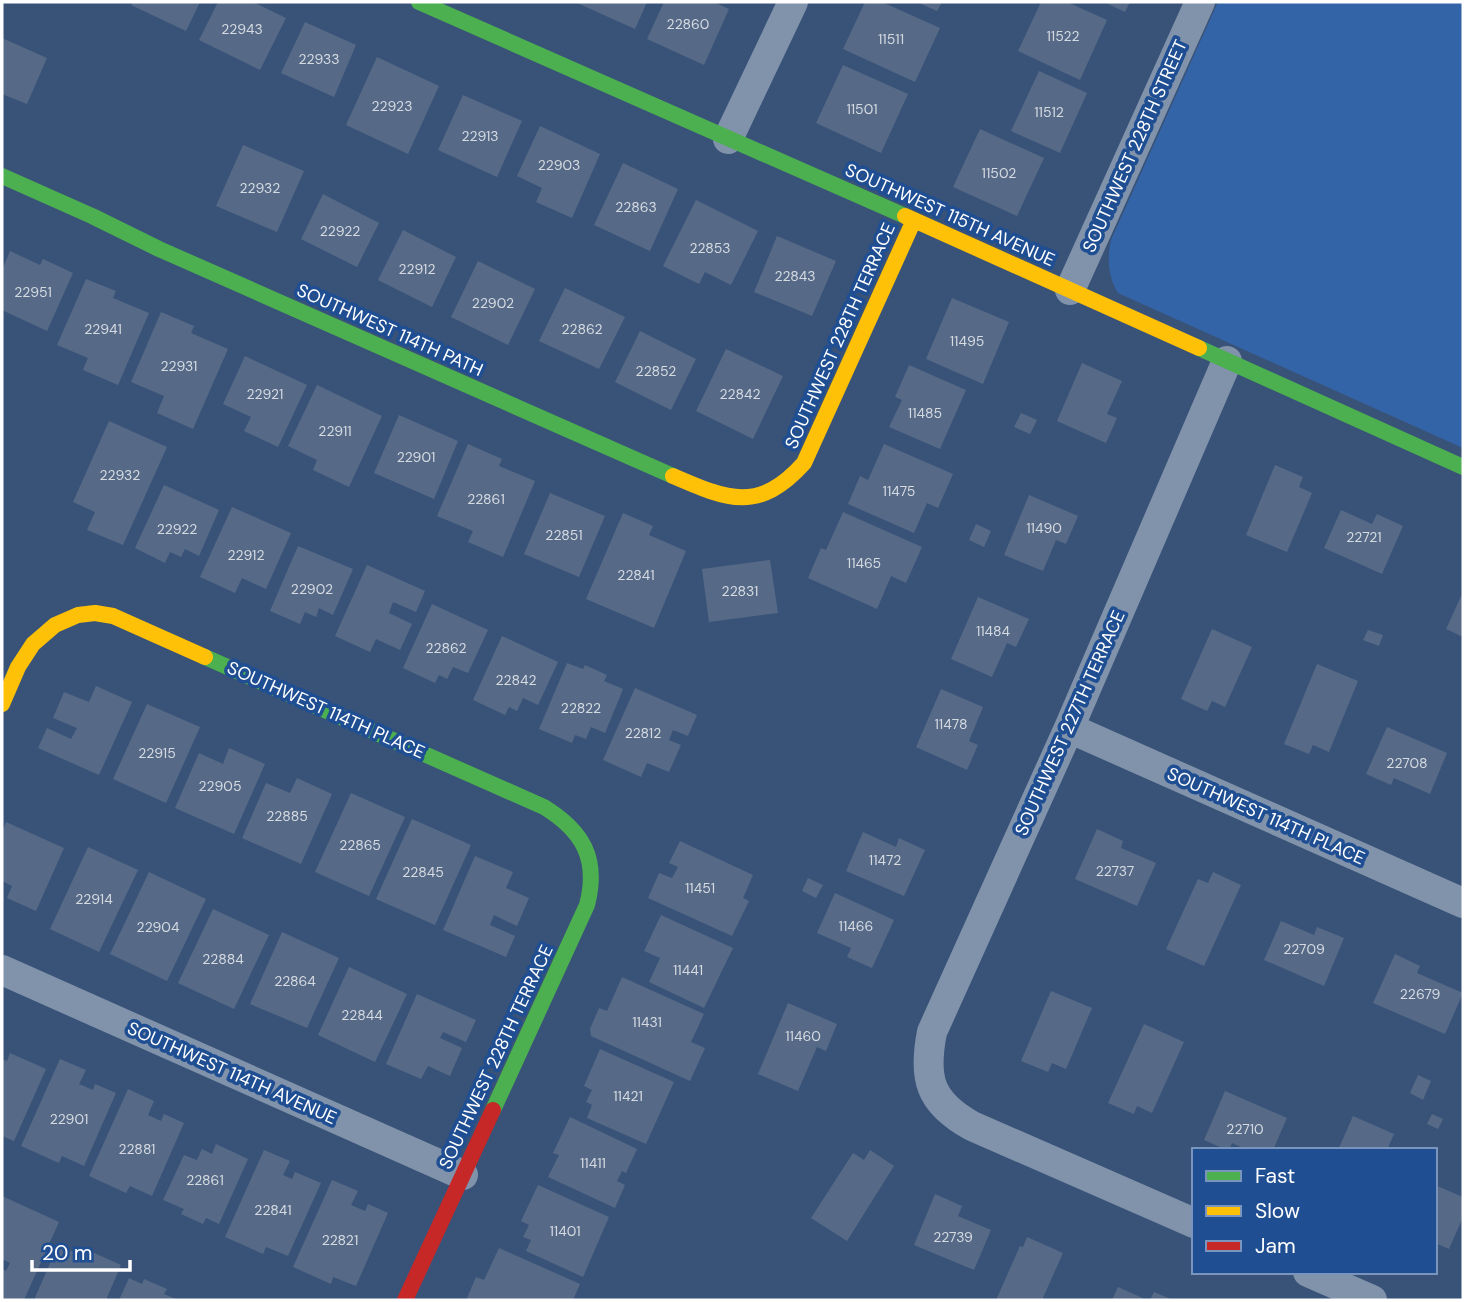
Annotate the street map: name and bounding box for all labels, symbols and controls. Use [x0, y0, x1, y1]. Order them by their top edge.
house number: 22860 [667, 15, 709, 33]
house number: 22943 [221, 20, 263, 38]
house number: 11522 [1046, 27, 1080, 45]
house number: 11511 [878, 30, 904, 48]
street label: SOUTHWEST 228TH STREET [1077, 36, 1193, 256]
house number: 22933 [298, 50, 340, 68]
house number: 22923 [372, 97, 412, 115]
house number: 11501 [846, 100, 878, 118]
house number: 11512 [1034, 103, 1064, 121]
house number: 22913 [461, 127, 499, 145]
house number: 22903 [538, 156, 580, 174]
street label: SOUTHWEST 115TH AVENUE [841, 158, 1059, 272]
house number: 11502 [982, 164, 1016, 182]
house number: 22932 [240, 179, 280, 197]
house number: 22863 [615, 198, 657, 216]
street label: SOUTHWEST 228TH TERRACE [779, 219, 901, 453]
house number: 22922 [320, 222, 360, 240]
house number: 22853 [689, 239, 731, 257]
house number: 22912 [399, 260, 435, 278]
house number: 22843 [774, 267, 816, 285]
street label: SOUTHWEST 114TH PATH [293, 278, 487, 382]
house number: 22951 [14, 283, 52, 301]
house number: 22902 [472, 294, 514, 312]
house number: 22941 [84, 320, 122, 338]
house number: 22862 [562, 320, 602, 338]
house number: 11495 [950, 332, 984, 350]
house number: 22931 [161, 357, 197, 375]
house number: 22852 [636, 362, 676, 380]
house number: 22921 [247, 385, 283, 403]
house number: 22842 [720, 385, 760, 403]
house number: 11485 [908, 404, 942, 422]
house number: 22911 [318, 422, 352, 440]
house number: 22901 [397, 448, 435, 466]
house number: 22932 [100, 466, 140, 484]
house number: 11475 [883, 482, 915, 500]
house number: 22861 [467, 490, 505, 508]
house number: 11490 [1026, 519, 1062, 537]
house number: 22922 [157, 520, 197, 538]
house number: 22851 [545, 526, 583, 544]
house number: 22721 [1346, 528, 1382, 546]
house number: 22912 [228, 546, 264, 564]
house number: 11465 [847, 554, 881, 572]
house number: 22841 [617, 566, 655, 584]
house number: 22902 [291, 580, 333, 598]
house number: 22831 [722, 582, 758, 600]
street label: SOUTHWEST 227TH TERRACE [1009, 607, 1131, 839]
house number: 11484 [976, 622, 1011, 640]
house number: 22862 [426, 639, 466, 657]
street label: SOUTHWEST 114TH PLACE [223, 656, 429, 764]
house number: 22842 [496, 671, 536, 689]
house number: 22822 [561, 699, 601, 717]
house number: 11478 [935, 715, 967, 733]
house number: 22812 [625, 724, 661, 742]
house number: 22915 [138, 744, 176, 762]
house number: 22708 [1386, 754, 1428, 772]
street label: SOUTHWEST 114TH PLACE [1163, 762, 1369, 870]
house number: 22905 [199, 777, 241, 795]
house number: 22885 [266, 807, 308, 825]
house number: 22865 [339, 836, 381, 854]
house number: 11472 [869, 851, 901, 869]
house number: 22737 [1096, 862, 1134, 880]
house number: 22845 [402, 863, 444, 881]
house number: 11451 [685, 879, 715, 897]
house number: 22914 [75, 890, 113, 908]
house number: 11466 [839, 917, 873, 935]
house number: 22904 [137, 918, 180, 936]
house number: 22709 [1283, 940, 1325, 958]
street label: SOUTHWEST 228TH TERRACE [433, 941, 559, 1173]
house number: 22884 [202, 950, 244, 968]
house number: 11441 [673, 961, 703, 979]
house number: 22864 [274, 972, 316, 990]
house number: 22679 [1400, 985, 1440, 1003]
house number: 22844 [341, 1006, 383, 1024]
house number: 11431 [632, 1013, 662, 1031]
street label: SOUTHWEST 114TH AVENUE [124, 1016, 340, 1130]
house number: 11460 [785, 1027, 821, 1045]
house number: 11421 [613, 1087, 643, 1105]
house number: 22901 [50, 1110, 88, 1128]
house number: 22710 [1226, 1120, 1264, 1138]
house number: 22881 [118, 1140, 156, 1158]
legend [1192, 1148, 1437, 1274]
house number: 11411 [580, 1154, 606, 1172]
text: Fast [1255, 1162, 1295, 1190]
house number: 22861 [186, 1171, 224, 1189]
text: Slow [1255, 1197, 1300, 1225]
house number: 22841 [254, 1201, 292, 1219]
house number: 11401 [549, 1222, 581, 1240]
scale bar [32, 1228, 130, 1272]
house number: 22739 [933, 1228, 973, 1246]
house number: 22821 [322, 1231, 358, 1249]
text: Jam [1255, 1232, 1296, 1260]
text: 20 m [42, 1239, 93, 1267]

